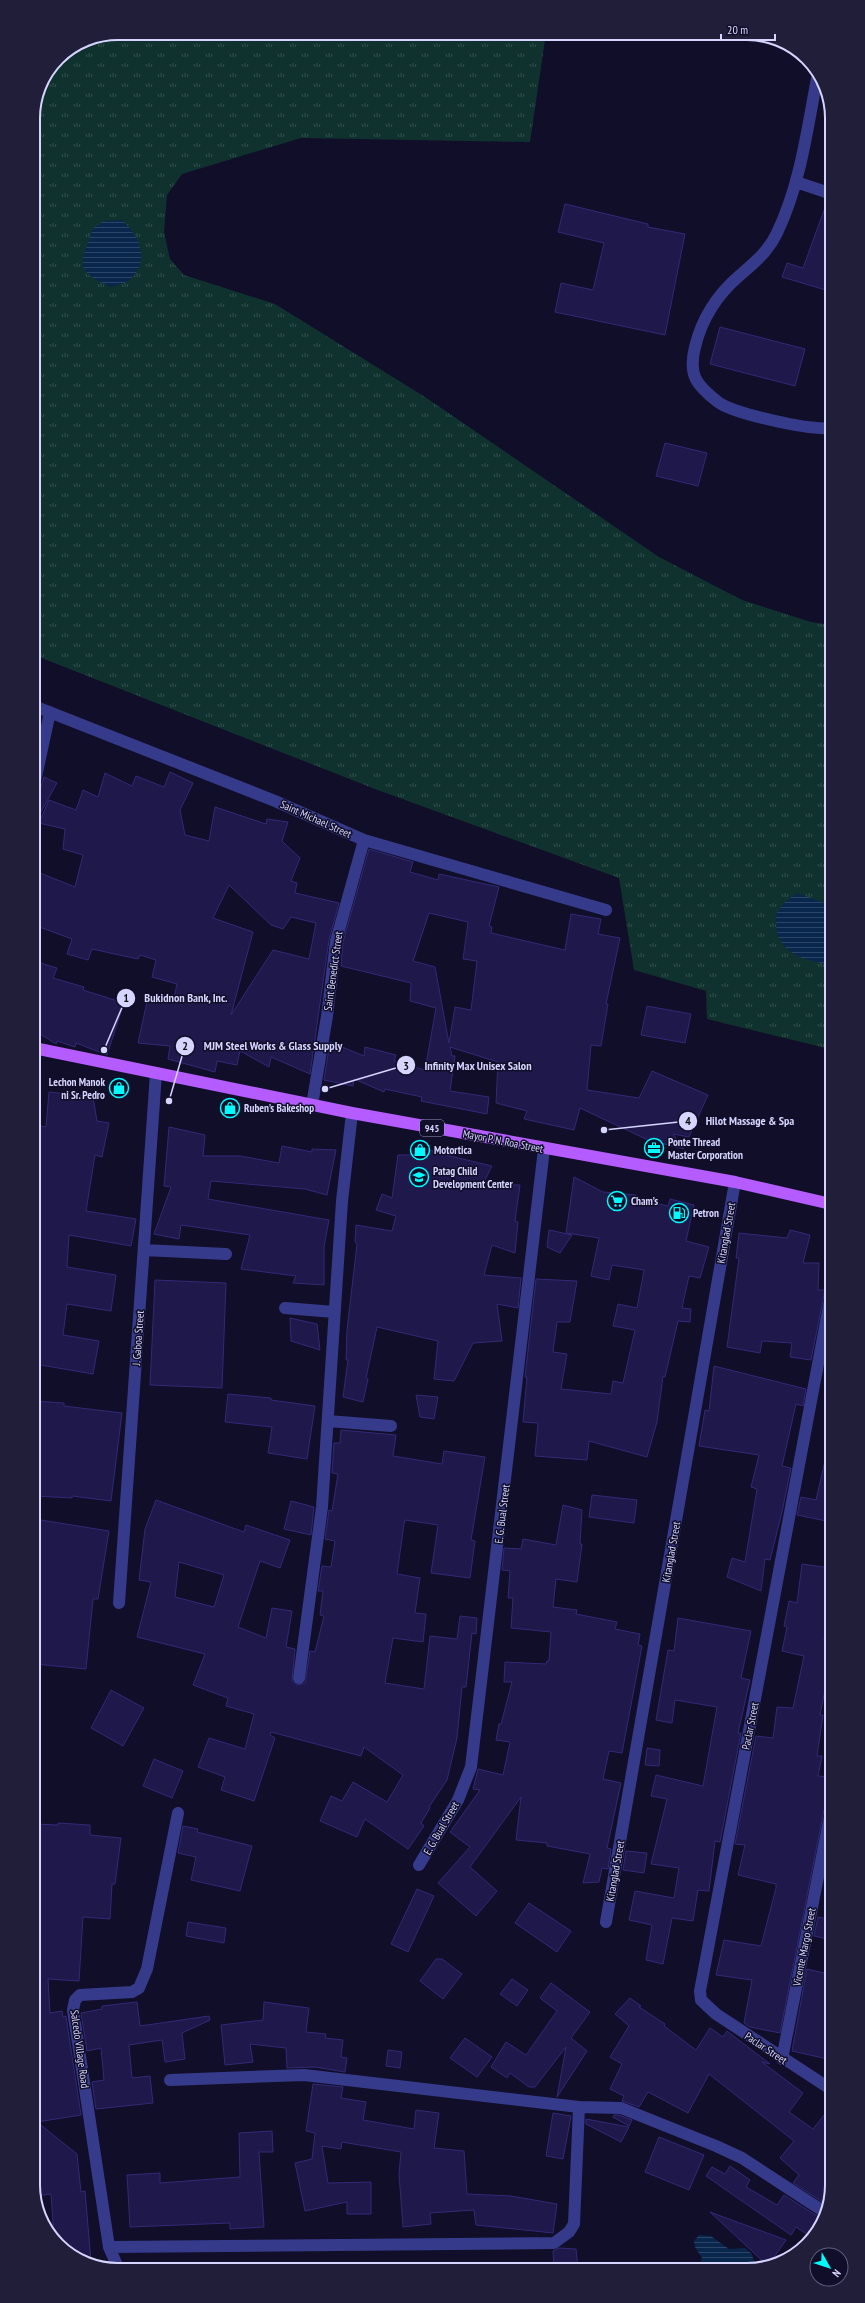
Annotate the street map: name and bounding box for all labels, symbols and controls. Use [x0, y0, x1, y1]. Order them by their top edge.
scale bar [721, 16, 775, 42]
text: 20 m [727, 22, 748, 37]
street label: Saint Michael Street [278, 797, 354, 841]
street label: Saint Benedict Street [321, 930, 345, 1012]
callout: Bukidnon Bank, Inc. [116, 986, 236, 1010]
text: 1 [123, 990, 129, 1005]
text: Bukidnon Bank, Inc. [144, 990, 228, 1005]
callout: MJM Steel Works & Glass Supply [175, 1034, 351, 1058]
text: 2 [182, 1038, 188, 1053]
text: MJM Steel Works & Glass Supply [204, 1038, 343, 1053]
callout: Infinity Max Unisex Salon [396, 1053, 540, 1077]
text: 3 [403, 1058, 409, 1073]
text: Infinity Max Unisex Salon [424, 1058, 532, 1073]
place label: Lechon Manok ni Sr. Pedro [49, 1075, 105, 1102]
shop icon: Lechon Manok ni Sr. Pedro [108, 1077, 130, 1099]
shop icon: Ruben’s Bakeshop [219, 1097, 241, 1119]
place label: Ruben’s Bakeshop [244, 1101, 314, 1115]
callout: Hilot Massage & Spa [678, 1109, 802, 1133]
text: 4 [685, 1113, 691, 1128]
text: Hilot Massage & Spa [706, 1113, 794, 1128]
road number: 945 [420, 1120, 444, 1136]
street label: Mayor P. N. Roa Street [462, 1126, 544, 1156]
place label: Ponte Thread Master Corporation [668, 1135, 743, 1162]
office icon: Ponte Thread Master Corporation [643, 1137, 665, 1159]
shop icon: Motortica [409, 1139, 431, 1161]
place label: Motortica [434, 1143, 472, 1157]
place label: Patag Child Development Center [433, 1164, 514, 1191]
school or university icon: Patag Child Development Center [408, 1166, 430, 1188]
supermarket icon: Cham’s [606, 1190, 628, 1212]
place label: Cham’s [631, 1194, 658, 1208]
street label: Kitanglad Street [714, 1201, 738, 1265]
fuel station icon: Petron [668, 1202, 690, 1224]
place label: Petron [693, 1206, 719, 1220]
street label: J. Gaboa Street [129, 1310, 147, 1367]
street label: E. G. Bual Street [491, 1484, 513, 1544]
street label: Kitanglad Street [659, 1520, 683, 1584]
street label: Paclar Street [739, 1701, 761, 1751]
street label: E. G. Bual Street [420, 1799, 462, 1857]
street label: Kitanglad Street [603, 1839, 627, 1903]
street label: Vicente Margo Street [789, 1907, 818, 1988]
street label: Salcedo Village Road [68, 2009, 92, 2089]
street label: Paclar Street [742, 2029, 790, 2067]
north arrow [809, 2247, 849, 2287]
text: N [829, 2267, 844, 2280]

